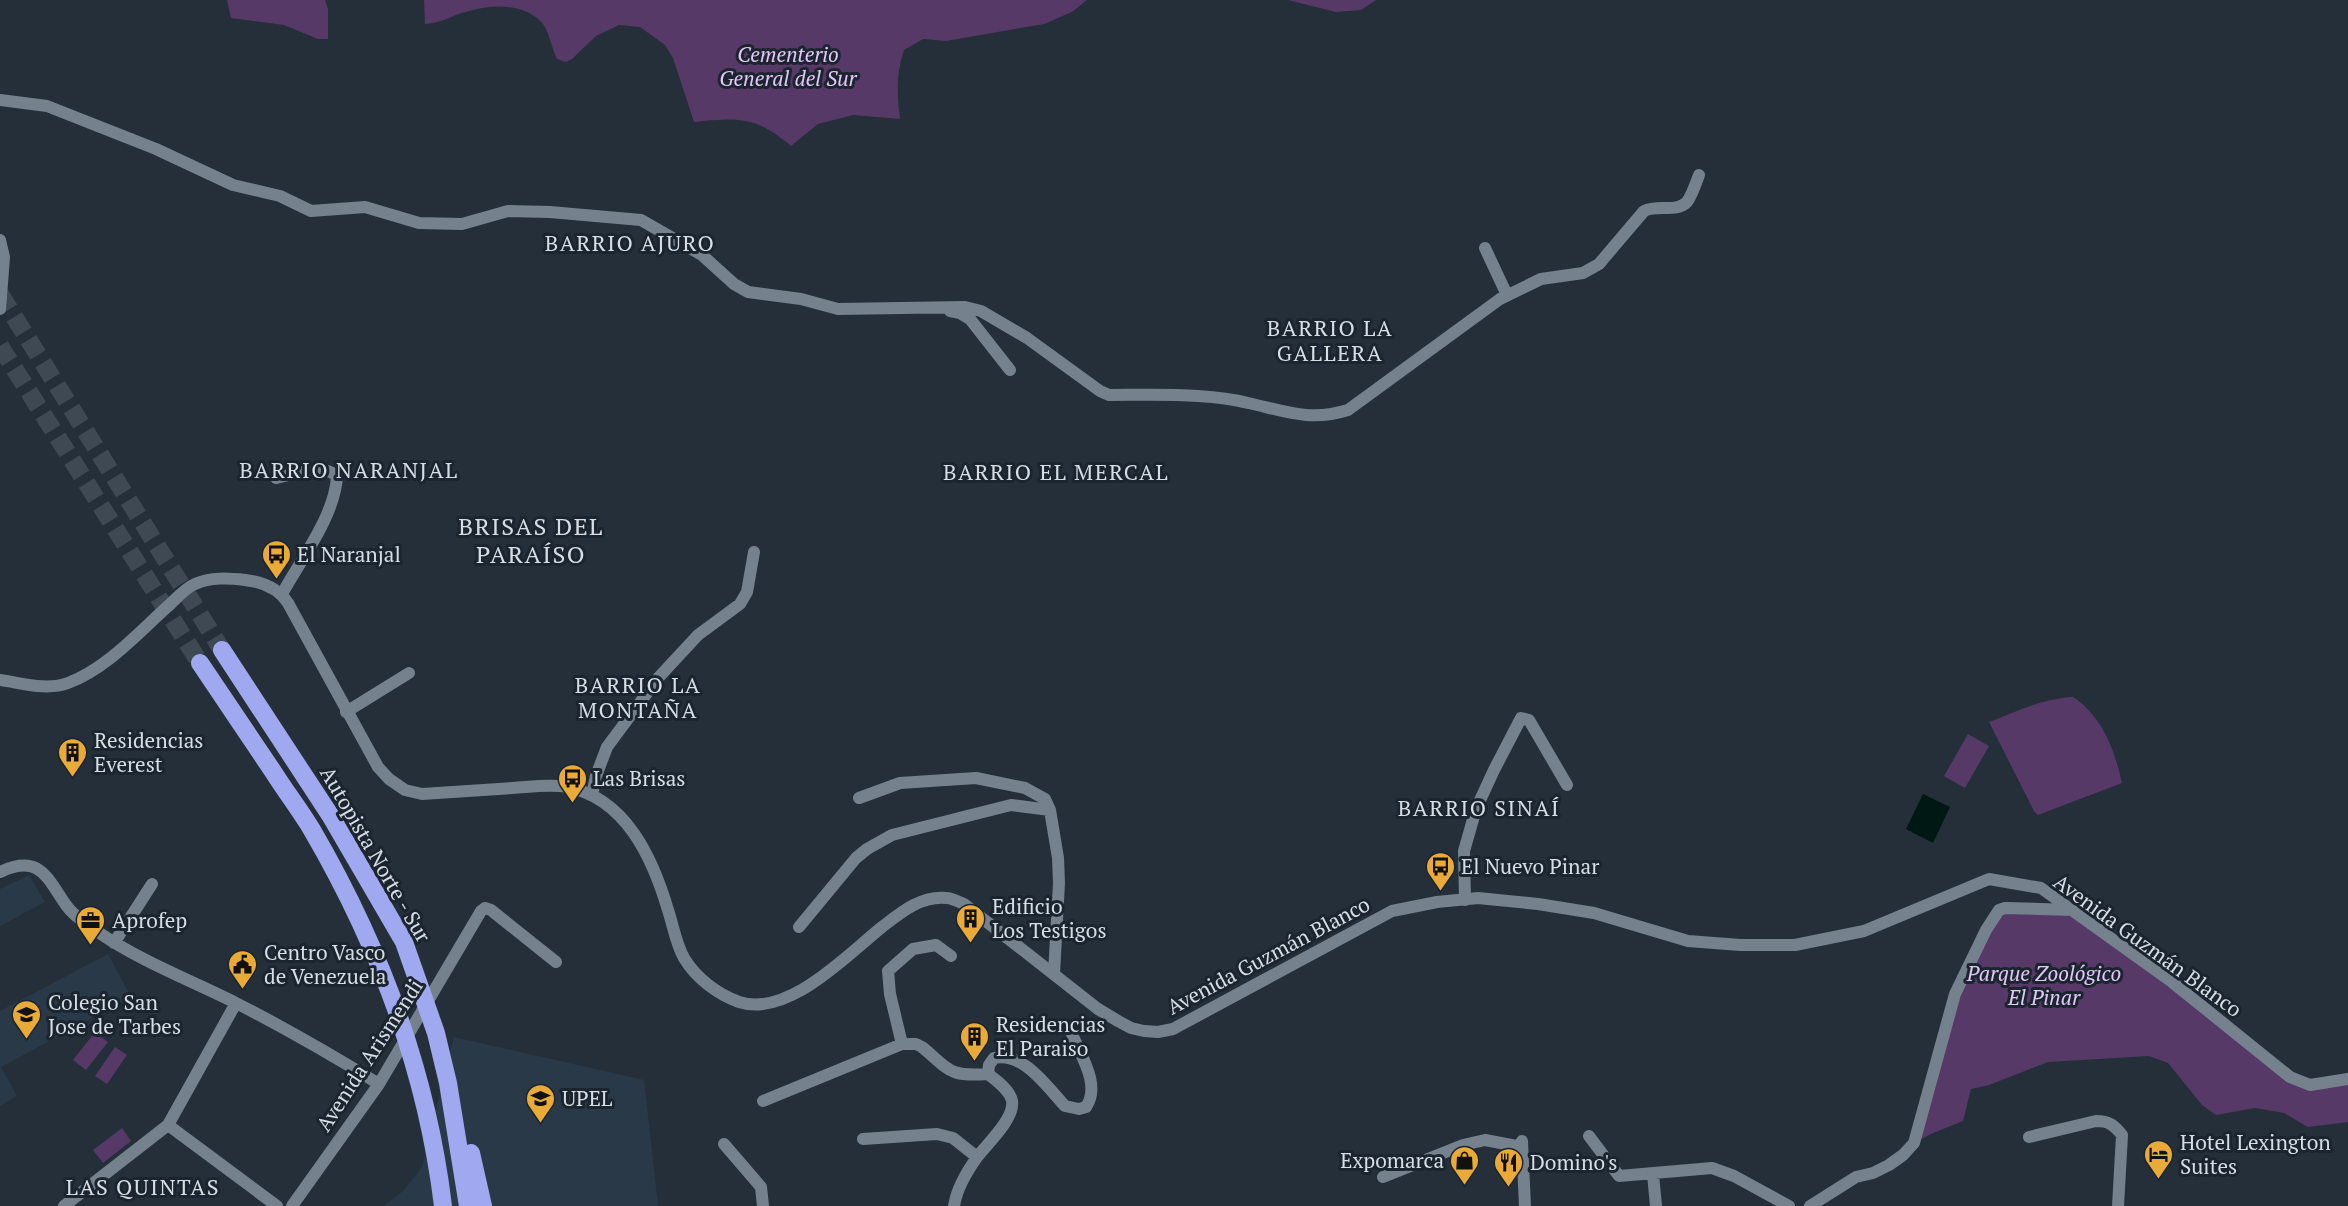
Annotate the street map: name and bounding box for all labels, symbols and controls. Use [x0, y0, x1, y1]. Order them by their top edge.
park label: Cementerio General del Sur [719, 40, 858, 92]
district label: BARRIO AJURO [545, 228, 715, 257]
district label: BARRIO LA GALLERA [1267, 313, 1393, 367]
district label: BARRIO NARANJAL [239, 455, 459, 484]
district label: BARRIO EL MERCAL [943, 457, 1169, 486]
district label: BRISAS DEL PARAÍSO [458, 510, 604, 570]
bus stop icon: El Naranjal [260, 538, 292, 580]
place label: El Naranjal [297, 540, 401, 568]
district label: BARRIO LA MONTAÑA [575, 670, 701, 724]
place label: Residencias Everest [94, 726, 203, 778]
building icon: Residencias Everest [57, 736, 89, 778]
street label: Autopista Norte - Sur [314, 761, 438, 947]
bus stop icon: Las Brisas [556, 762, 588, 804]
place label: Las Brisas [593, 764, 685, 792]
district label: BARRIO SINAÍ [1398, 793, 1560, 822]
bus stop icon: El Nuevo Pinar [1424, 850, 1456, 892]
place label: El Nuevo Pinar [1461, 852, 1599, 880]
street label: Avenida Guzmán Blanco [2048, 867, 2248, 1023]
street label: Avenida Guzmán Blanco [1162, 890, 1374, 1020]
place label: Edificio Los Testigos [992, 892, 1107, 944]
building icon: Edificio Los Testigos [955, 902, 987, 944]
office icon: Aprofep [75, 904, 107, 946]
place label: Aprofep [112, 906, 187, 934]
place label: Centro Vasco de Venezuela [264, 938, 387, 990]
public building icon: Centro Vasco de Venezuela [227, 948, 259, 990]
park label: Parque Zoológico El Pinar [1966, 959, 2121, 1011]
street label: Avenida Arismendi [309, 973, 429, 1137]
place label: Colegio San Jose de Tarbes [48, 988, 181, 1040]
school or university icon: Colegio San Jose de Tarbes [11, 998, 43, 1040]
place label: Residencias El Paraiso [996, 1010, 1105, 1062]
building icon: Residencias El Paraiso [959, 1020, 991, 1062]
school or university icon: UPEL [525, 1082, 557, 1124]
place label: UPEL [562, 1084, 613, 1112]
place label: Hotel Lexington Suites [2180, 1128, 2331, 1180]
hotel icon: Hotel Lexington Suites [2143, 1138, 2175, 1180]
shop icon: Expomarca [1449, 1144, 1481, 1186]
place label: Expomarca [1340, 1146, 1444, 1174]
restaurant icon: Domino's [1493, 1146, 1525, 1188]
place label: Domino's [1530, 1148, 1617, 1176]
district label: LAS QUINTAS [66, 1172, 220, 1201]

